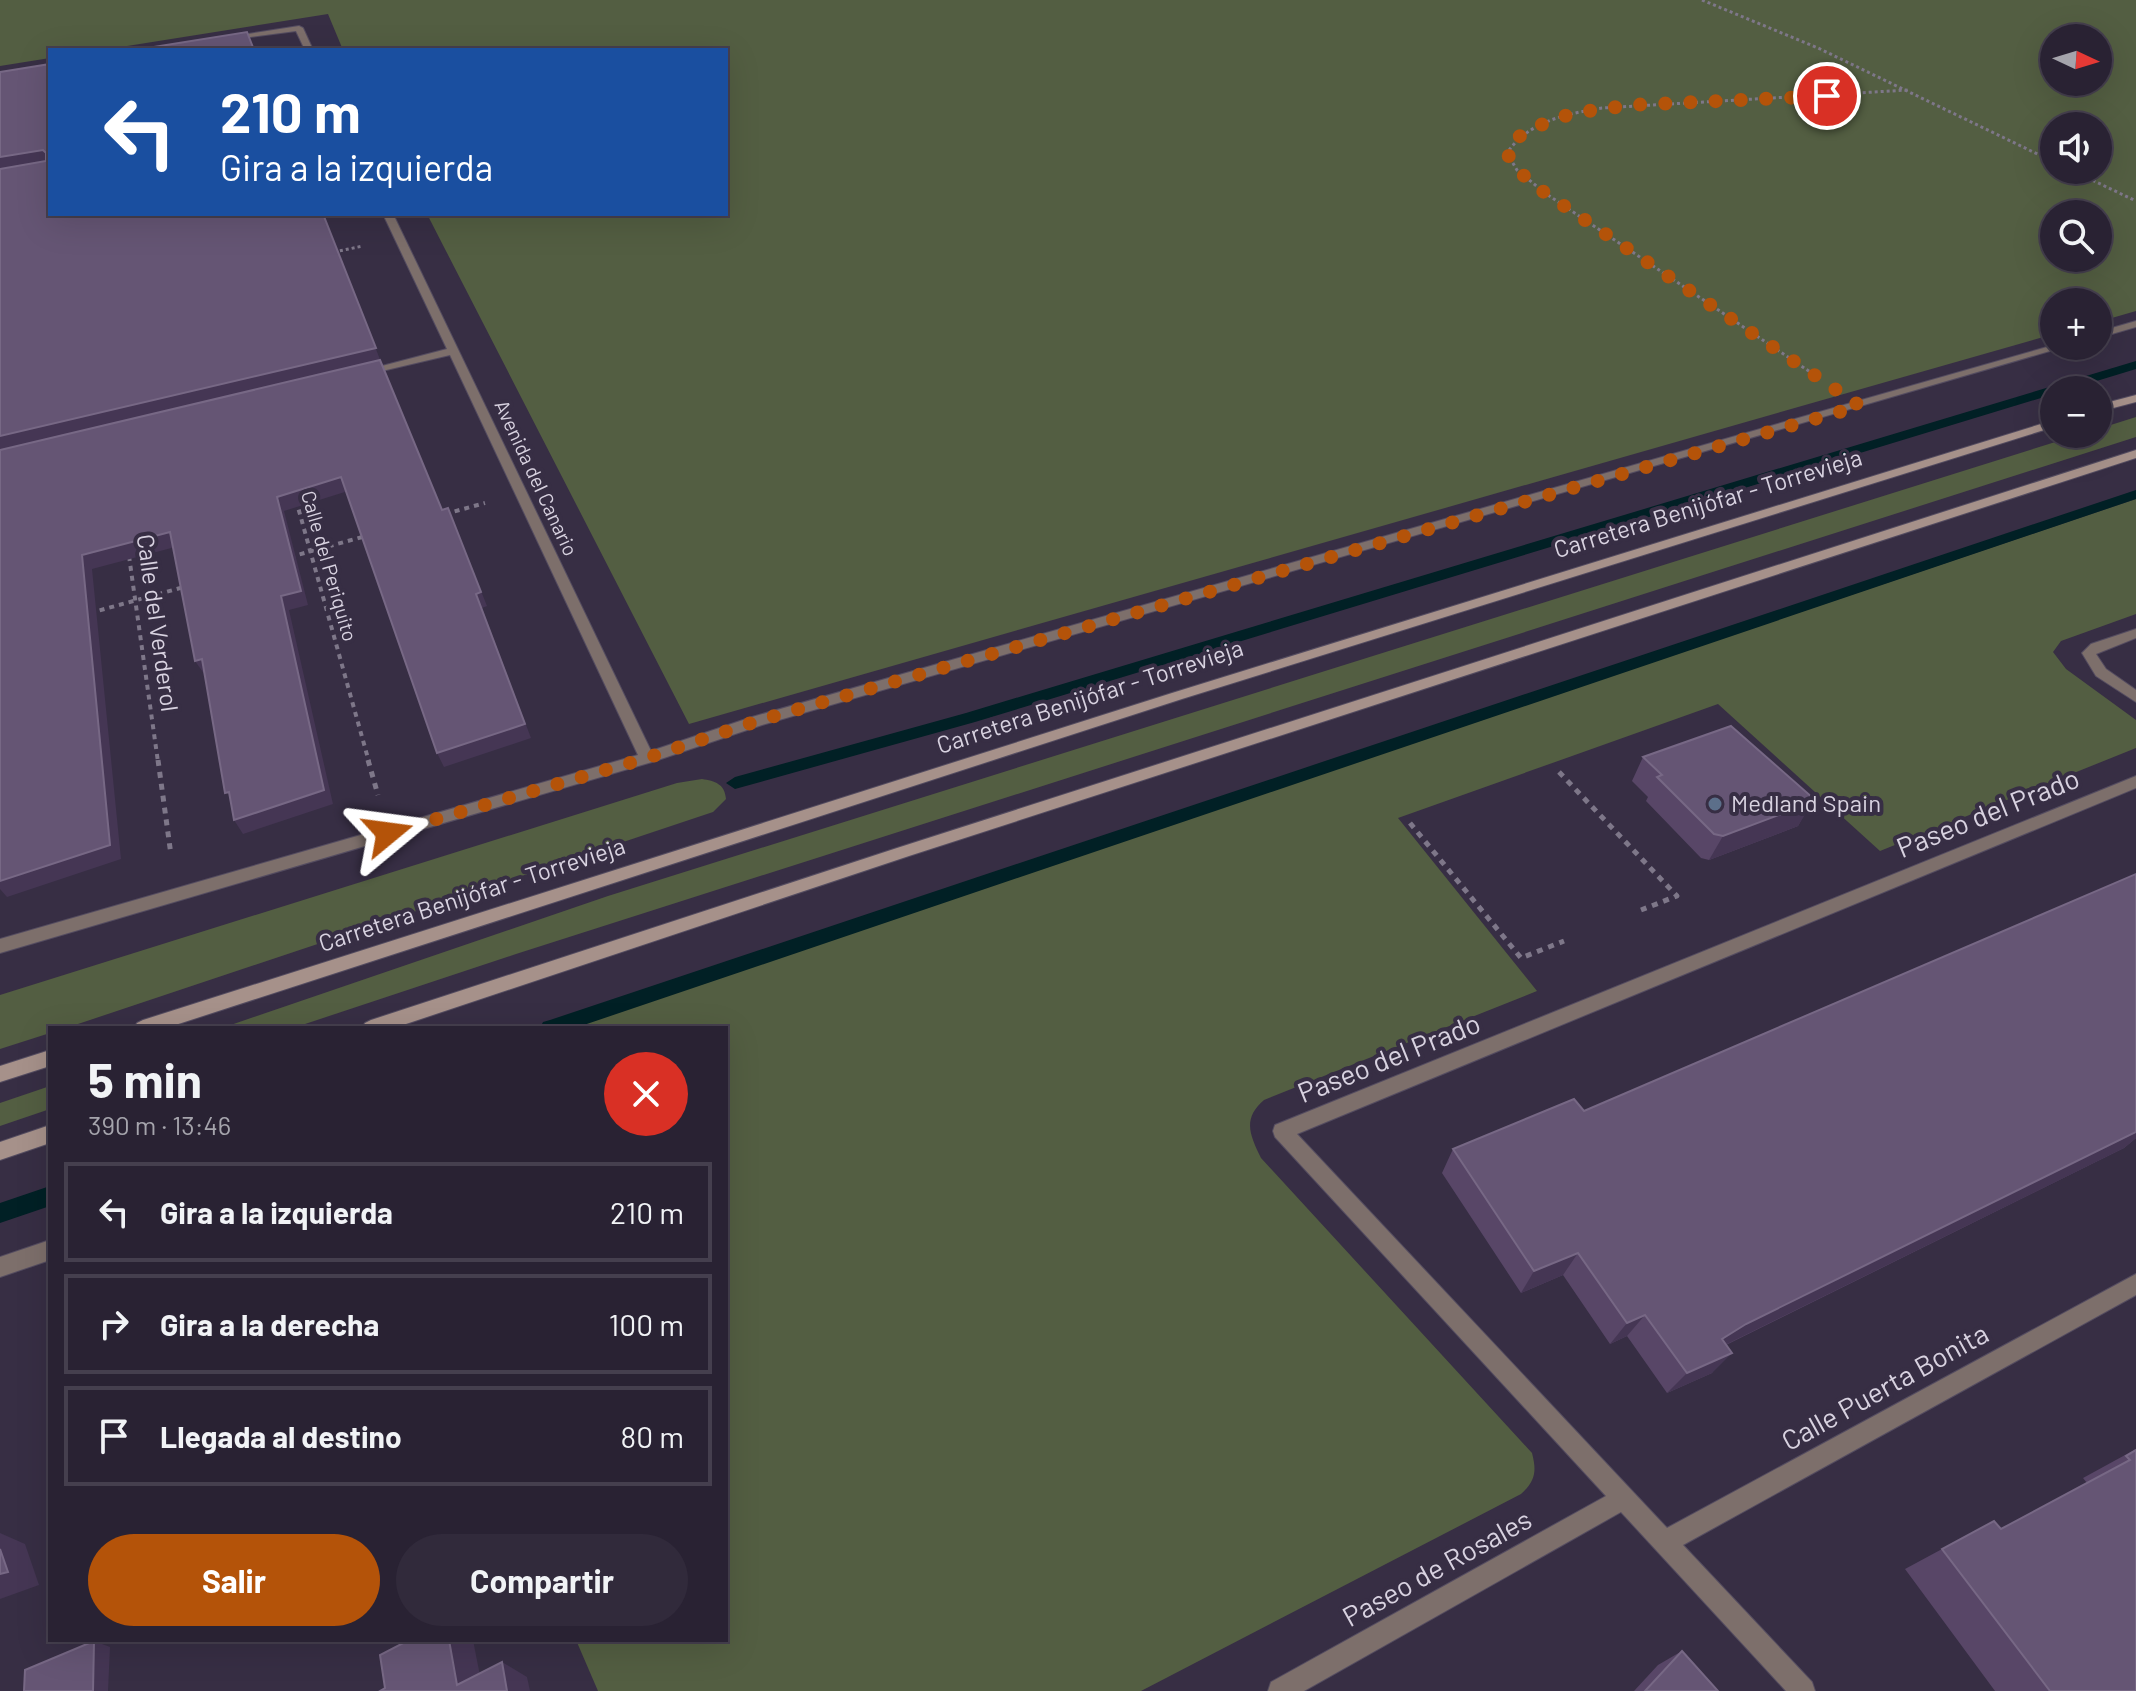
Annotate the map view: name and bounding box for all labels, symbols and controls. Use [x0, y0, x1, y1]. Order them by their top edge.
north arrow [2040, 24, 2112, 96]
map controls [2040, 24, 2112, 448]
pin [1793, 62, 1861, 130]
icon: arrive [1805, 74, 1849, 118]
text: 210 m [220, 77, 361, 144]
icon: left [88, 80, 192, 184]
button: sound [2040, 112, 2112, 184]
text: Gira a la izquierda [220, 145, 493, 188]
button: search [2040, 200, 2112, 272]
button: + [2040, 288, 2112, 360]
button: − [2040, 376, 2112, 448]
street label: Avenida del Canario [490, 396, 584, 559]
street label: Carretera Benijófar - Torrevieja [1550, 442, 1865, 563]
street label: Calle del Periquito [297, 488, 363, 644]
street label: Calle del Verderol [132, 532, 185, 713]
street label: Carretera Benijófar - Torrevieja [933, 632, 1246, 759]
street label: Paseo del Prado [1891, 760, 2084, 864]
place label: Medland Spain [1731, 788, 1881, 817]
position arrow [346, 791, 430, 875]
marker: Medland Spain [1706, 795, 1724, 813]
street label: Carretera Benijófar - Torrevieja [315, 830, 628, 957]
street label: Paseo del Prado [1292, 1005, 1485, 1109]
text: 5 min [88, 1050, 202, 1108]
button: close [604, 1052, 688, 1136]
text: 390 m · 13:46 [88, 1109, 231, 1140]
icon: left [92, 1190, 136, 1234]
text: Gira a la izquierda [160, 1194, 393, 1230]
text: 210 m [610, 1194, 684, 1230]
icon: right [92, 1302, 136, 1346]
text: Gira a la derecha [160, 1306, 379, 1342]
text: 100 m [609, 1306, 684, 1342]
street label: Calle Puerta Bonita [1775, 1315, 1994, 1457]
icon: arrive [92, 1414, 136, 1458]
text: Llegada al destino [160, 1418, 402, 1454]
text: 80 m [621, 1418, 684, 1454]
street label: Paseo de Rosales [1336, 1501, 1537, 1633]
button: Salir [88, 1534, 380, 1626]
button: Compartir [396, 1534, 688, 1626]

